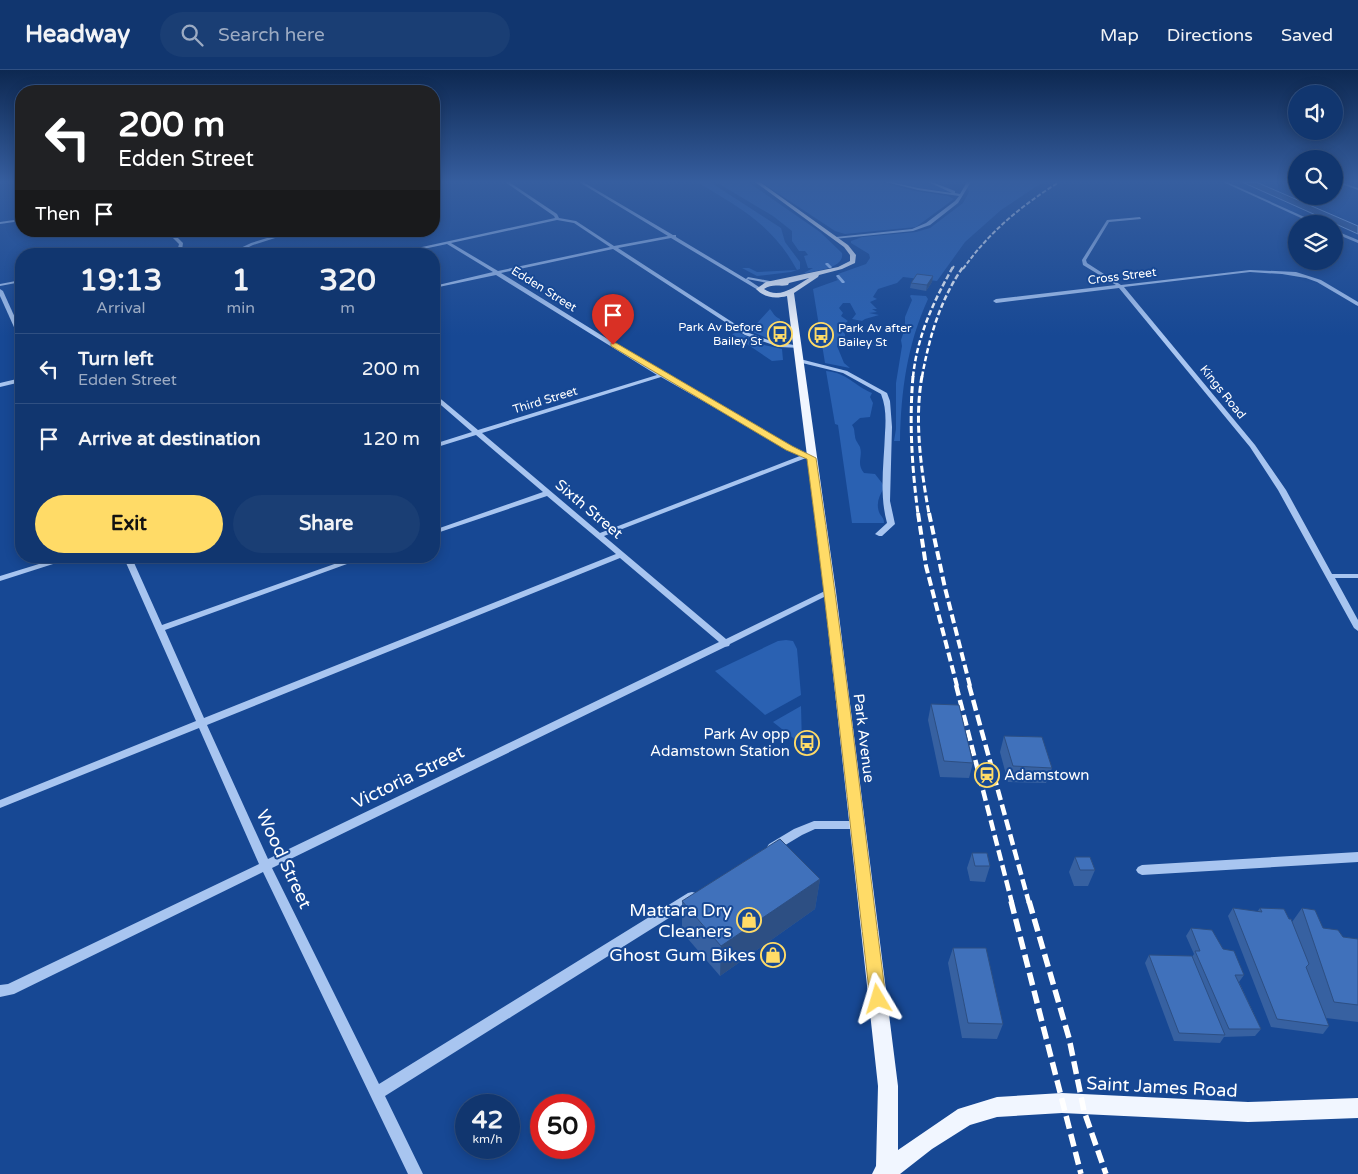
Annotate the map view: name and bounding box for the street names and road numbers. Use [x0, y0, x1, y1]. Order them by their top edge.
street label: Edden Street [509, 263, 579, 315]
street label: Cross Street [1087, 265, 1157, 287]
street label: Kings Road [1197, 362, 1249, 422]
street label: Third Street [511, 383, 579, 416]
street label: Sixth Street [552, 476, 627, 543]
street label: Park Avenue [850, 692, 878, 784]
street label: Victoria Street [348, 740, 468, 814]
street label: Wood Street [251, 806, 317, 912]
street label: Saint James Road [1086, 1072, 1238, 1102]

